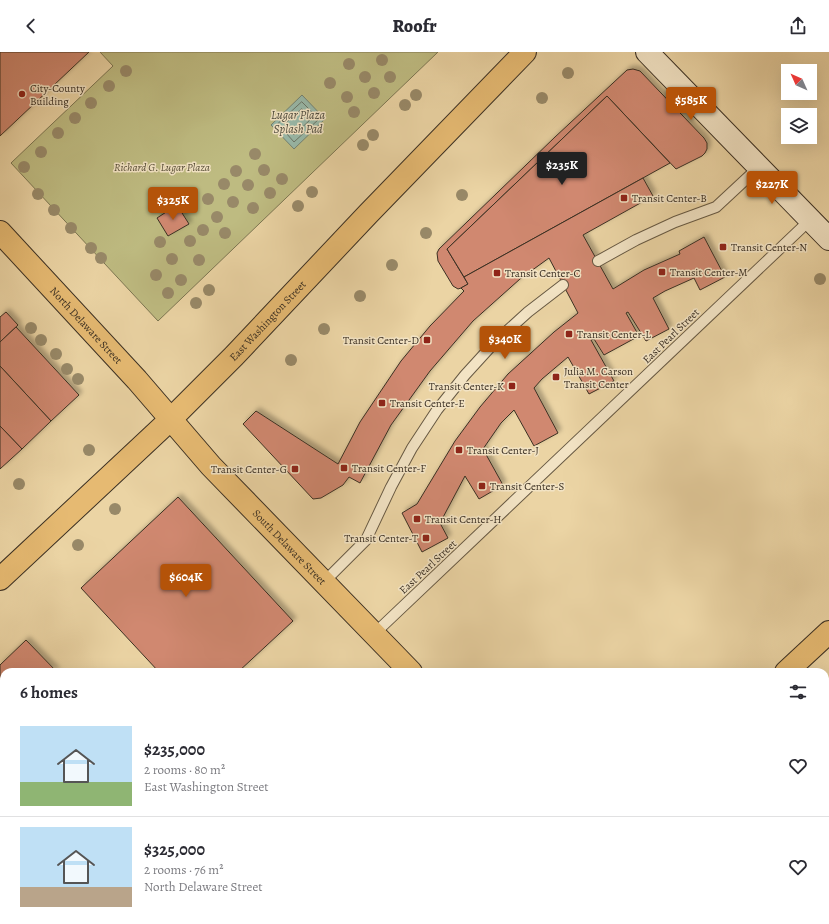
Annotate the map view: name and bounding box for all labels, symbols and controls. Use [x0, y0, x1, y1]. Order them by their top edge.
text: Roofr [392, 14, 437, 38]
icon: back [20, 15, 42, 37]
icon: share [787, 15, 809, 37]
north arrow [781, 64, 817, 100]
map controls [781, 64, 817, 144]
place label: City-County Building [30, 81, 85, 109]
pin: $585K [663, 87, 719, 121]
marker: City-County Building [17, 89, 27, 99]
text: $585K [675, 91, 707, 108]
water label: Lugar Plaza Splash Pad [271, 107, 325, 137]
button: layers [781, 108, 817, 144]
pin: $235K [534, 152, 590, 186]
text: $235K [546, 156, 578, 173]
park label: Richard G. Lugar Plaza [114, 160, 210, 175]
pin: $227K [744, 171, 800, 205]
text: $227K [756, 175, 788, 192]
pin: $325K [145, 187, 201, 221]
text: $325K [157, 191, 189, 208]
place label: Transit Center-B [632, 191, 707, 206]
marker: Transit Center-B [619, 193, 629, 203]
place label: Transit Center-N [731, 240, 807, 255]
marker: Transit Center-N [718, 242, 728, 252]
place label: Transit Center-M [670, 265, 748, 280]
place label: Transit Center-C [505, 266, 581, 281]
marker: Transit Center-M [657, 267, 667, 277]
marker: Transit Center-C [492, 268, 502, 278]
street label: East Washington Street [226, 277, 309, 364]
street label: North Delaware Street [47, 283, 126, 367]
street label: East Pearl Street [639, 305, 703, 367]
pin: $340K [477, 326, 533, 360]
place label: Transit Center-L [577, 327, 651, 342]
marker: Transit Center-L [564, 329, 574, 339]
text: $340K [489, 330, 521, 347]
place label: Transit Center-D [343, 333, 419, 348]
marker: Transit Center-D [422, 335, 432, 345]
place label: Julia M. Carson Transit Center [564, 364, 633, 392]
marker: Julia M. Carson Transit Center [551, 372, 561, 382]
place label: Transit Center-K [429, 379, 504, 394]
marker: Transit Center-K [507, 381, 517, 391]
place label: Transit Center-E [390, 396, 465, 411]
marker: Transit Center-E [377, 398, 387, 408]
place label: Transit Center-J [467, 443, 539, 458]
marker: Transit Center-J [454, 445, 464, 455]
place label: Transit Center-F [352, 461, 426, 476]
place label: Transit Center-G [211, 462, 287, 477]
marker: Transit Center-F [339, 463, 349, 473]
marker: Transit Center-G [290, 464, 300, 474]
place label: Transit Center-S [490, 479, 565, 494]
marker: Transit Center-S [477, 481, 487, 491]
street label: South Delaware Street [249, 506, 330, 588]
place label: Transit Center-H [425, 512, 502, 527]
marker: Transit Center-H [412, 514, 422, 524]
place label: Transit Center-T [344, 531, 418, 546]
marker: Transit Center-T [421, 533, 431, 543]
street label: East Pearl Street [396, 536, 460, 598]
pin: $604K [158, 564, 214, 598]
text: $604K [169, 568, 203, 585]
text: 6 homes [20, 681, 78, 704]
icon: filters [787, 681, 809, 703]
text: $235,000 [144, 738, 205, 761]
icon: home [52, 742, 100, 790]
icon: heart [787, 755, 809, 777]
text: 2 rooms · 80 m² [144, 761, 225, 778]
text: East Washington Street [144, 778, 269, 795]
text: $325,000 [144, 838, 205, 861]
icon: home [52, 843, 100, 891]
icon: heart [787, 856, 809, 878]
text: 2 rooms · 76 m² [144, 861, 223, 878]
text: North Delaware Street [144, 878, 263, 895]

